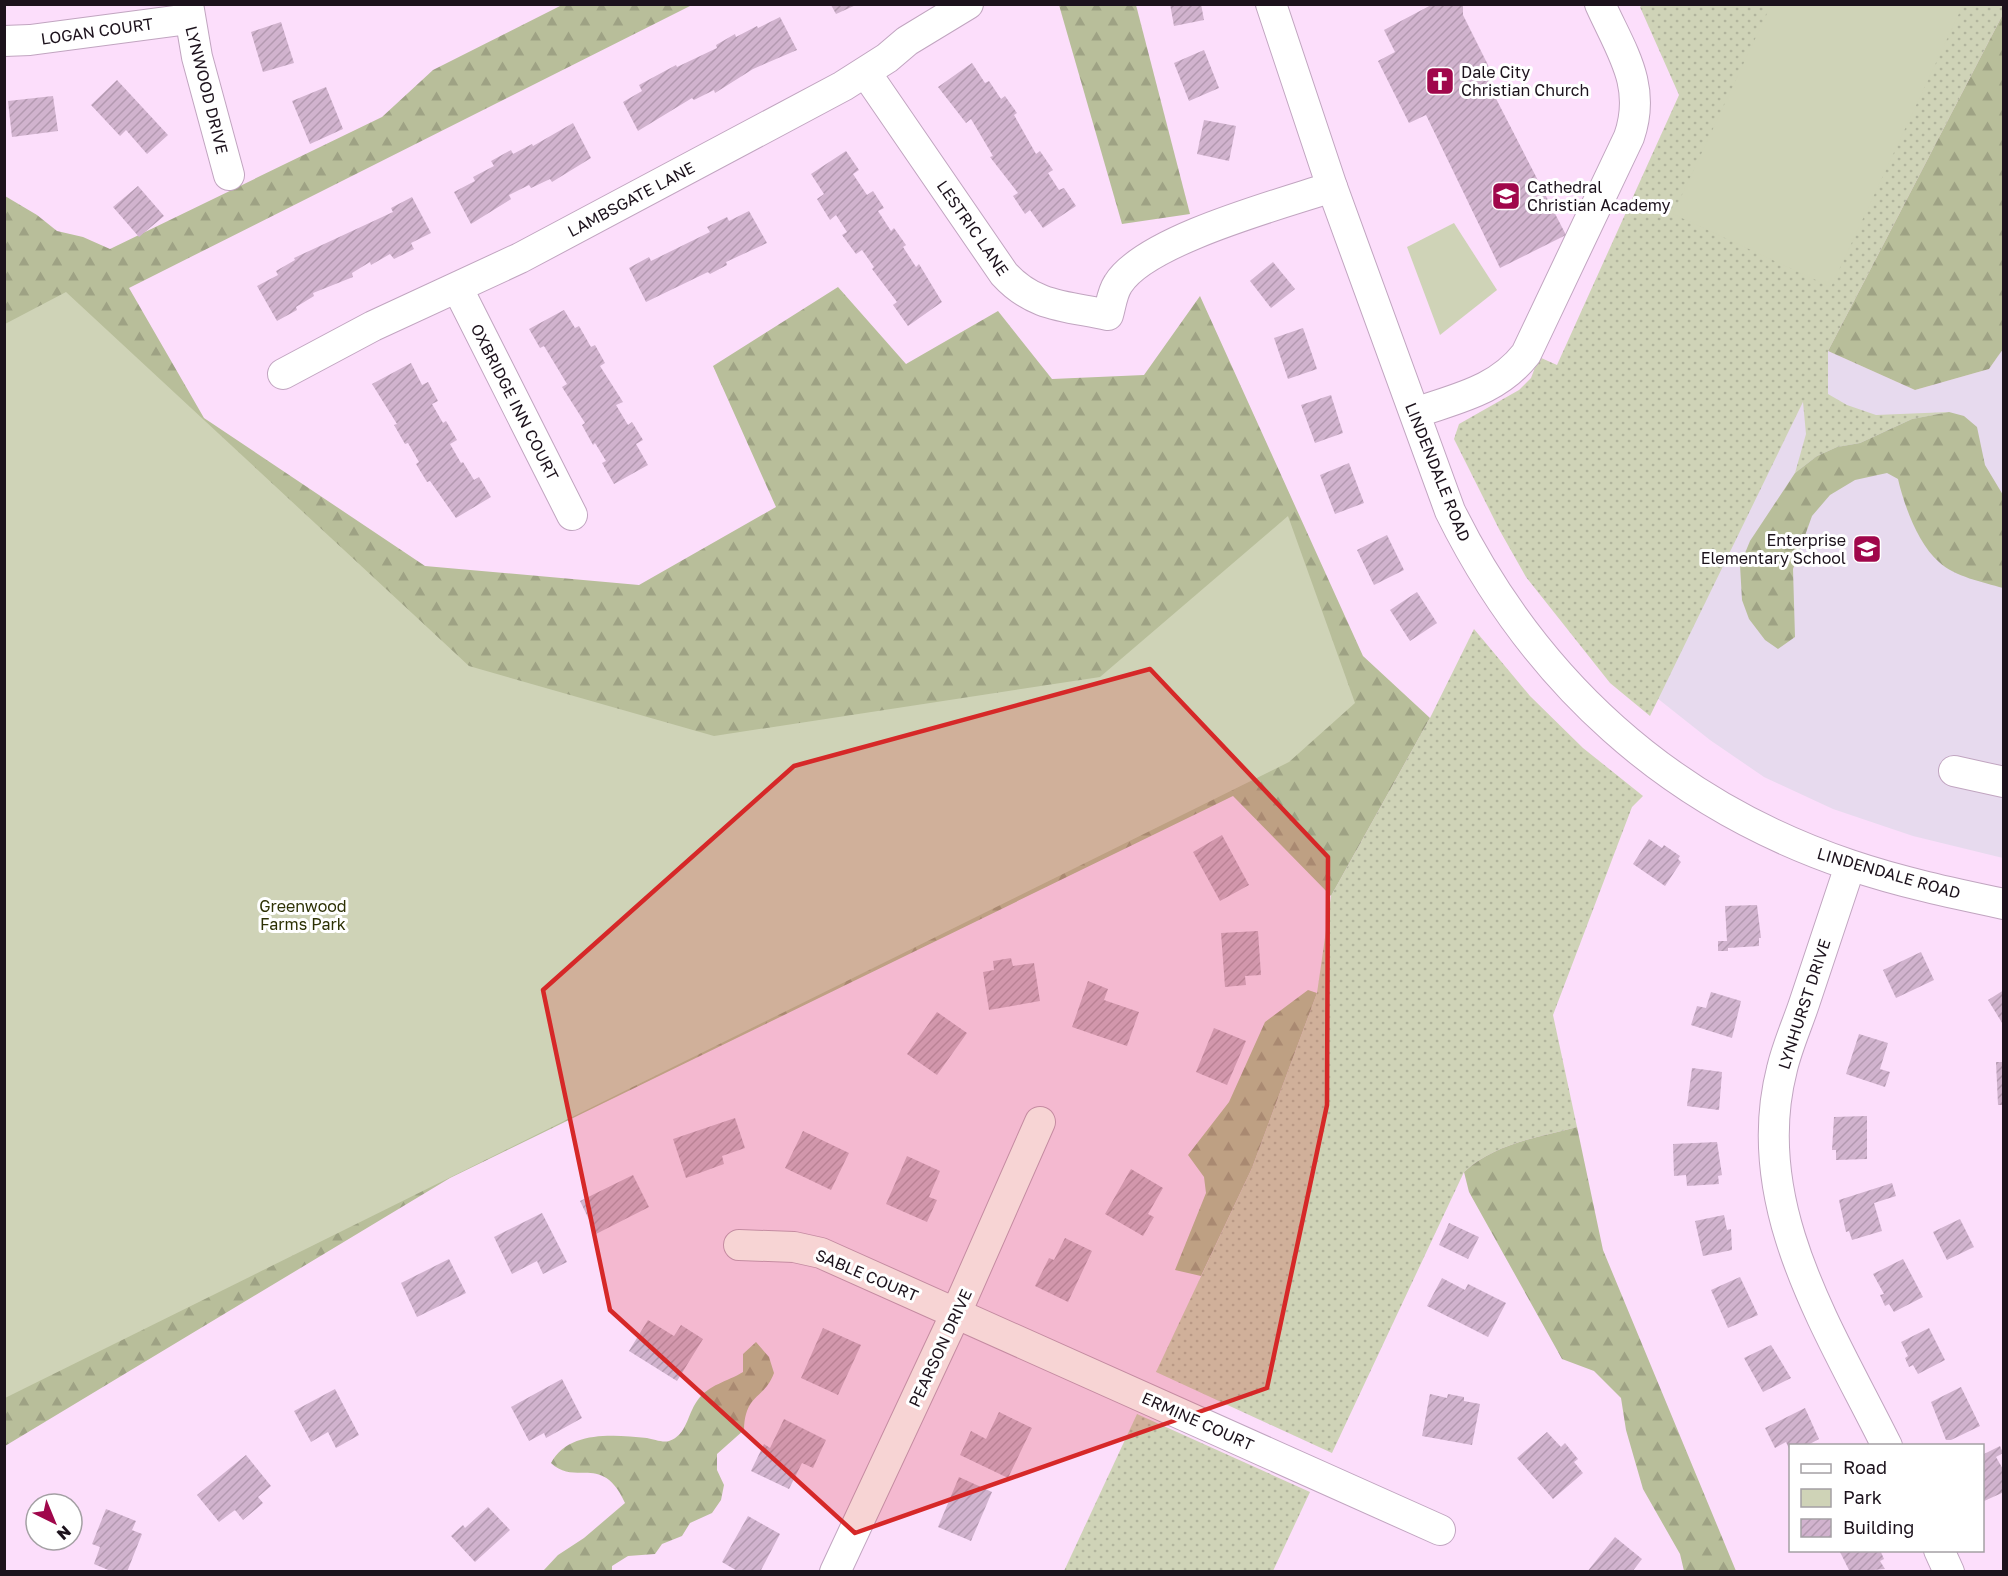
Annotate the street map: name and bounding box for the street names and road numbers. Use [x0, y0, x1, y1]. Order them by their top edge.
street label: LOGAN COURT [40, 13, 155, 49]
street label: LYNWOOD DRIVE [181, 24, 233, 156]
street label: LAMBSGATE LANE [564, 157, 698, 241]
street label: LESTRIC LANE [933, 176, 1013, 280]
street label: OXBRIDGE INN COURT [467, 320, 563, 484]
street label: LINDENDALE ROAD [1401, 400, 1475, 544]
street label: LINDENDALE ROAD [1815, 843, 1963, 903]
street label: LYNHURST DRIVE [1773, 936, 1835, 1072]
street label: SABLE COURT [813, 1244, 921, 1306]
street label: PEARSON DRIVE [904, 1286, 976, 1410]
street label: ERMINE COURT [1139, 1387, 1257, 1455]

